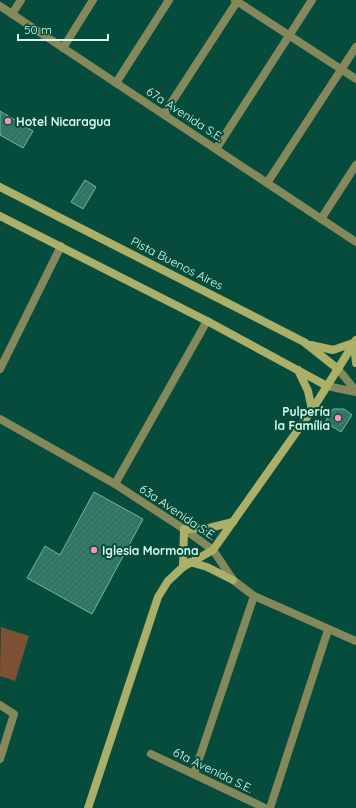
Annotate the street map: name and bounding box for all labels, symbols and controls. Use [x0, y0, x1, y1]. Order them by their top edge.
scale bar [18, 16, 108, 42]
text: 50 m [24, 22, 52, 37]
street label: 67a Avenida S.E. [144, 84, 226, 144]
place label: Hotel Nicaragua [16, 114, 111, 129]
marker: Hotel Nicaragua [3, 116, 13, 126]
street label: Pista Buenos Aires [128, 233, 226, 293]
place label: Pulpería la Família [274, 404, 330, 433]
marker: Pulpería la Família [333, 413, 343, 423]
street label: 63a Avenida S.E. [137, 481, 219, 543]
place label: Iglesia Mormona [102, 543, 198, 558]
marker: Iglesia Mormona [89, 545, 99, 555]
street label: 61a Avenida S.E. [171, 744, 255, 796]

